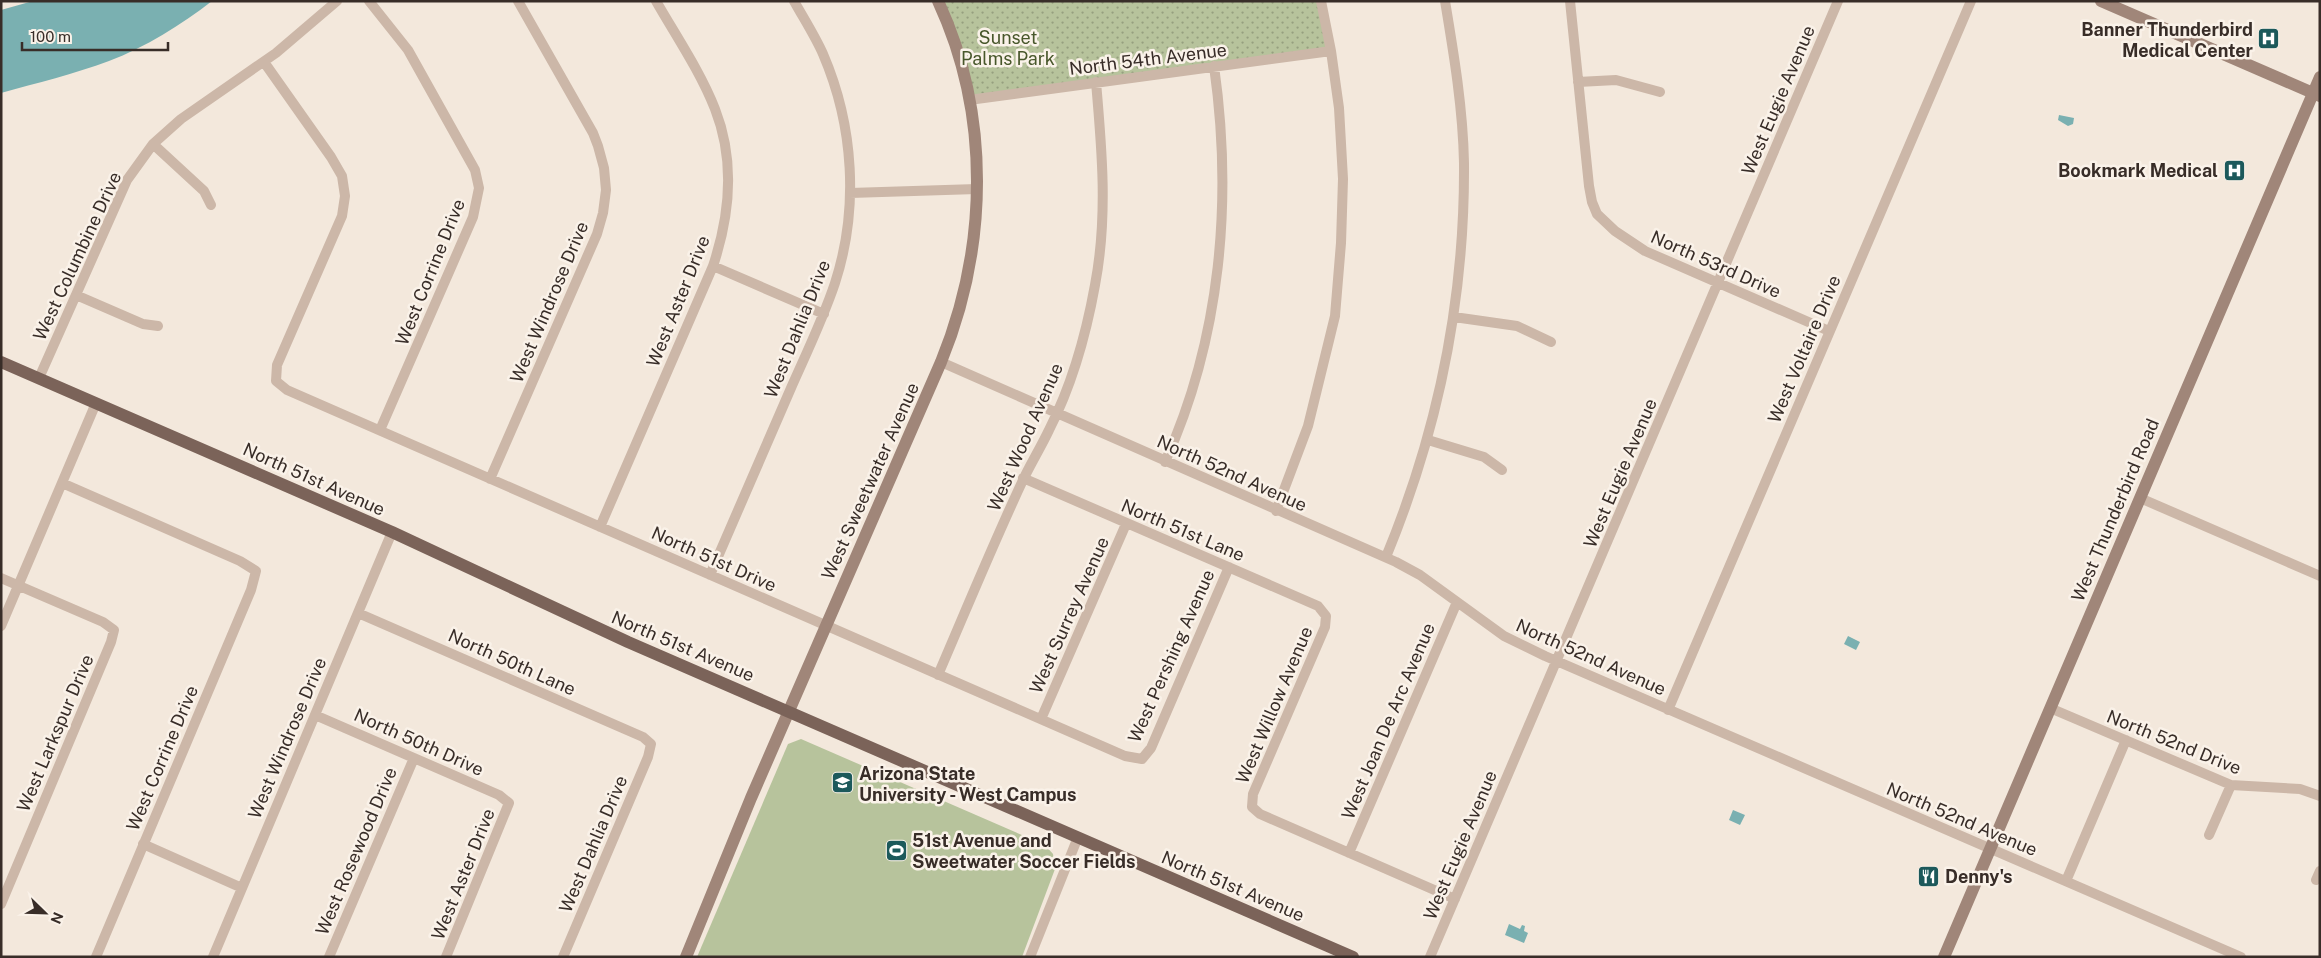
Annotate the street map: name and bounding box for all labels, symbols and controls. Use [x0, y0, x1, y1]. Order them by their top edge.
place label: Banner Thunderbird Medical Center [2081, 19, 2254, 61]
scale bar [22, 20, 169, 52]
street label: West Eugie Avenue [1737, 22, 1819, 178]
park label: Sunset Palms Park [961, 27, 1055, 69]
hospital icon: Banner Thunderbird Medical Center [2257, 27, 2281, 51]
text: 100 m [30, 28, 71, 45]
street label: North 54th Avenue [1068, 39, 1228, 79]
hospital icon: Bookmark Medical [2222, 158, 2246, 182]
place label: Bookmark Medical [2058, 160, 2218, 181]
street label: West Columbine Drive [29, 168, 125, 344]
street label: West Corrine Drive [391, 196, 469, 348]
street label: West Windrose Drive [506, 218, 592, 386]
street label: North 53rd Drive [1648, 226, 1784, 302]
street label: West Aster Drive [642, 232, 714, 370]
street label: West Dahlia Drive [760, 257, 834, 401]
street label: West Voltaire Drive [1763, 272, 1845, 426]
street label: West Wood Avenue [983, 360, 1067, 514]
street label: West Sweetwater Avenue [817, 379, 923, 583]
street label: West Eugie Avenue [1579, 395, 1661, 551]
street label: West Thunderbird Road [2067, 415, 2163, 605]
street label: North 52nd Avenue [1154, 431, 1310, 515]
street label: North 51st Avenue [240, 438, 388, 520]
street label: North 51st Lane [1118, 495, 1248, 565]
street label: North 51st Drive [648, 522, 780, 596]
street label: West Surrey Avenue [1025, 533, 1113, 697]
street label: West Pershing Avenue [1123, 566, 1219, 746]
street label: North 51st Avenue [608, 606, 758, 686]
street label: North 52nd Avenue [1513, 615, 1669, 699]
street label: West Joan De Arc Avenue [1337, 620, 1439, 822]
street label: West Willow Avenue [1231, 623, 1317, 787]
street label: North 50th Lane [445, 625, 579, 699]
street label: West Larkspur Drive [12, 651, 98, 815]
street label: West Windrose Drive [244, 654, 330, 822]
street label: West Corrine Drive [122, 682, 202, 834]
street label: North 50th Drive [351, 704, 487, 780]
street label: North 52nd Drive [2104, 705, 2244, 779]
place label: Arizona State University - West Campus [859, 763, 1077, 805]
street label: West Rosewood Drive [311, 764, 401, 938]
street label: West Eugie Avenue [1419, 767, 1501, 923]
school or university icon: Arizona State University - West Campus [831, 771, 855, 795]
street label: West Dahlia Drive [555, 772, 631, 916]
street label: North 52nd Avenue [1883, 778, 2041, 860]
street label: West Aster Drive [427, 805, 499, 943]
place label: 51st Avenue and Sweetwater Soccer Fields [912, 830, 1135, 872]
sports icon: 51st Avenue and Sweetwater Soccer Fields [884, 838, 908, 862]
street label: North 51st Avenue [1158, 846, 1308, 926]
restaurant icon: Denny's [1917, 864, 1941, 888]
place label: Denny's [1945, 866, 2013, 887]
north arrow [20, 888, 70, 938]
text: N [47, 910, 66, 926]

